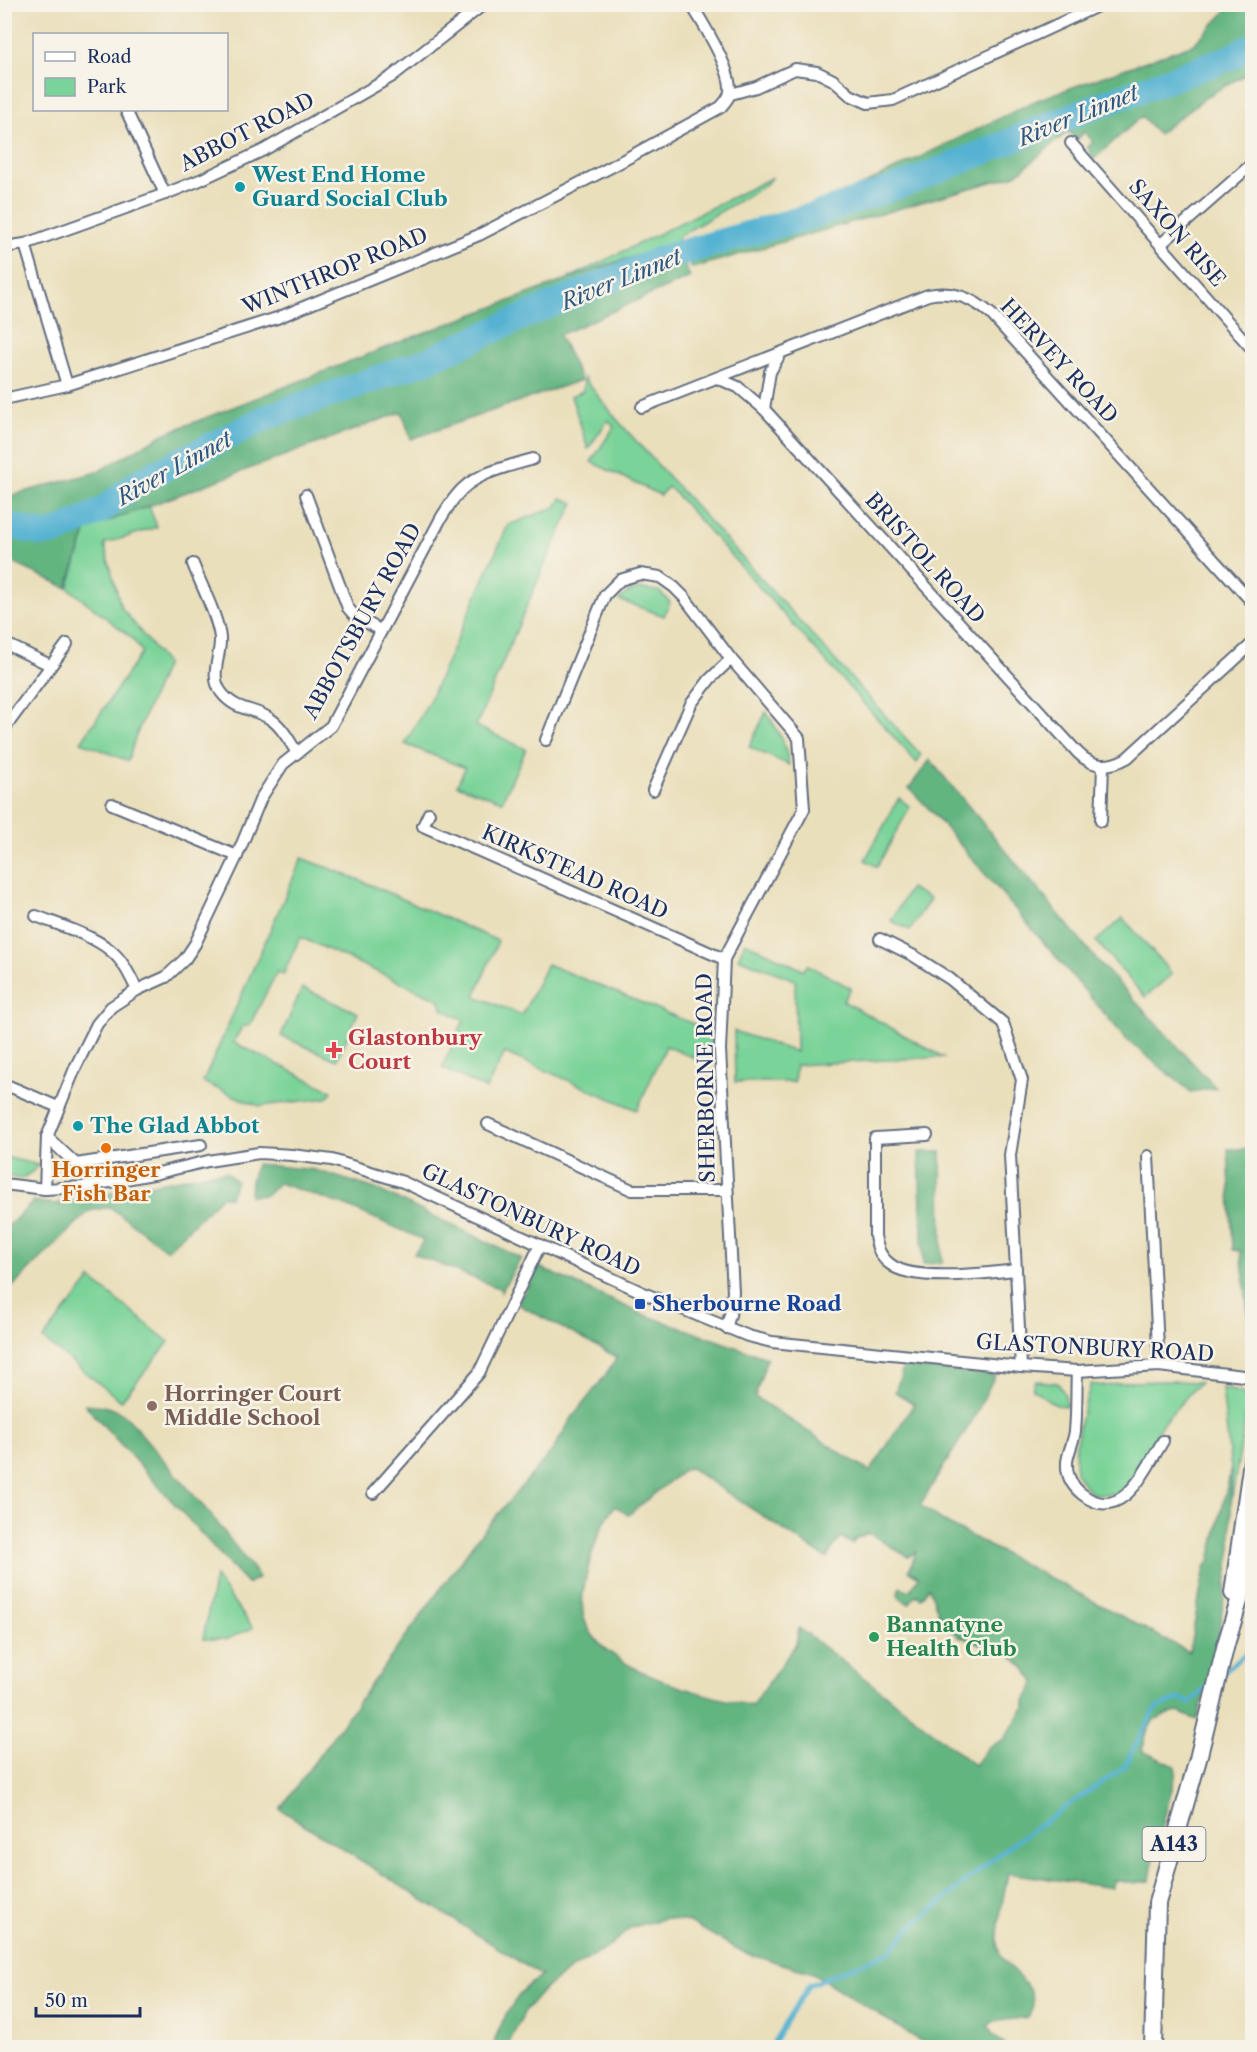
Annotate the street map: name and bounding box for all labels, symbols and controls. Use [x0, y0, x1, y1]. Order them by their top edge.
legend [33, 33, 228, 111]
text: Road [87, 46, 132, 68]
text: Park [87, 76, 128, 98]
water label: River Linnet [1012, 79, 1143, 153]
street label: ABBOT ROAD [174, 87, 318, 177]
place label: West End Home Guard Social Club [251, 162, 448, 211]
street label: SAXON RISE [1124, 174, 1231, 291]
marker: West End Home Guard Social Club [233, 180, 247, 194]
street label: WINTHROP ROAD [238, 222, 431, 320]
water label: River Linnet [555, 243, 686, 317]
street label: HERVEY ROAD [995, 293, 1123, 428]
water label: River Linnet [110, 425, 237, 512]
street label: BRISTOL ROAD [860, 487, 990, 628]
street label: ABBOTSBURY ROAD [297, 518, 426, 724]
street label: KIRKSTEAD ROAD [478, 819, 672, 924]
street label: SHERBORNE ROAD [691, 973, 720, 1183]
place label: Glastonbury Court [348, 1025, 483, 1074]
marker: Glastonbury Court [325, 1041, 343, 1059]
place label: The Glad Abbot [90, 1113, 260, 1138]
marker: The Glad Abbot [71, 1119, 85, 1133]
marker: Horringer Fish Bar [99, 1141, 113, 1155]
place label: Horringer Fish Bar [51, 1157, 161, 1206]
street label: GLASTONBURY ROAD [418, 1158, 645, 1281]
place label: Sherbourne Road [652, 1291, 842, 1316]
marker: Sherbourne Road [633, 1297, 647, 1311]
street label: GLASTONBURY ROAD [975, 1329, 1215, 1366]
place label: Horringer Court Middle School [164, 1381, 342, 1430]
marker: Horringer Court Middle School [145, 1399, 159, 1413]
place label: Bannatyne Health Club [886, 1612, 1017, 1661]
marker: Bannatyne Health Club [867, 1630, 881, 1644]
road number: A143 [1142, 1827, 1206, 1861]
scale bar [36, 1980, 140, 2018]
text: 50 m [45, 1990, 88, 2012]

